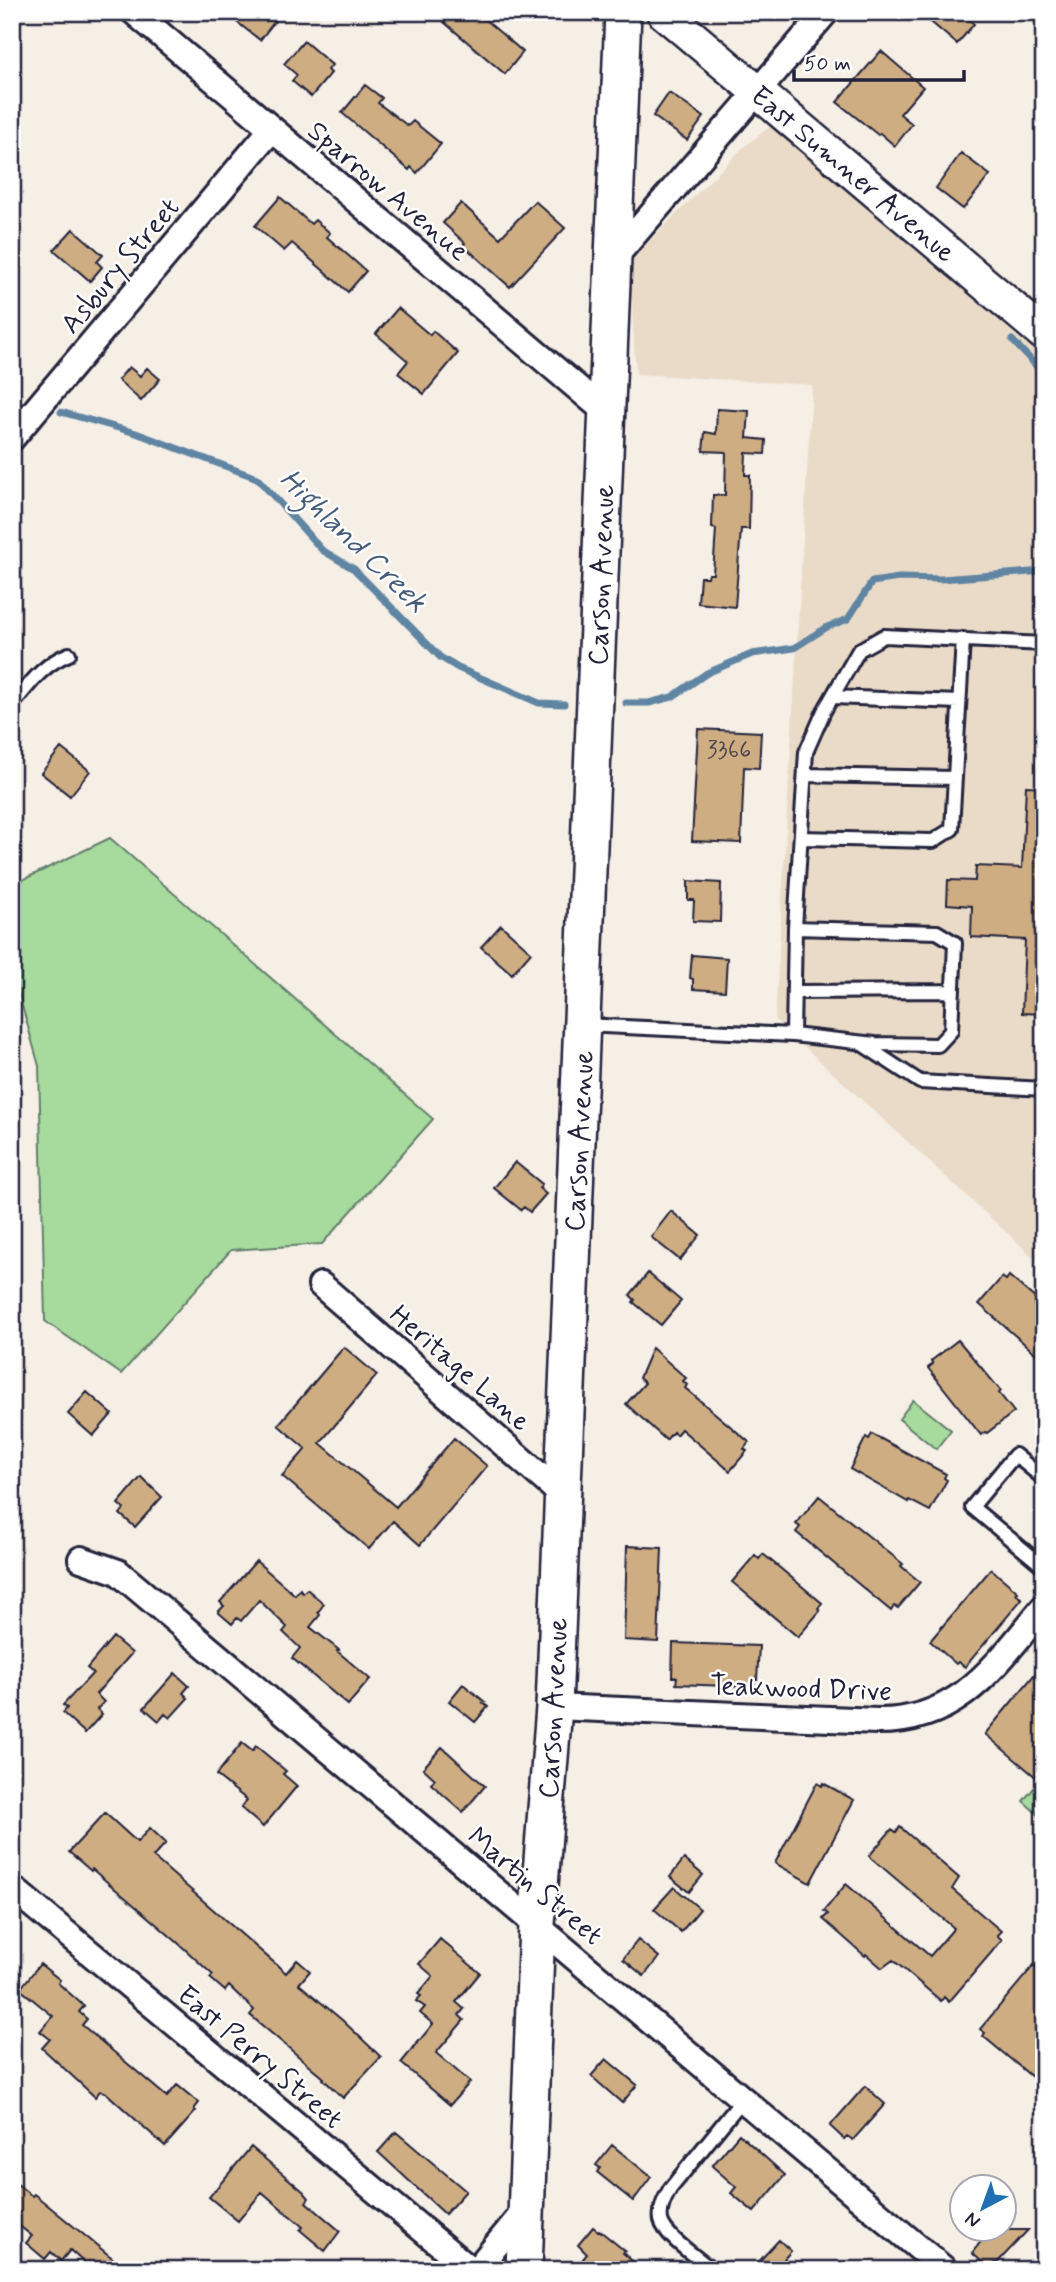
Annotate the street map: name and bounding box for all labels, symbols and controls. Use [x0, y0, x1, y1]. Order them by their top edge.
scale bar [794, 38, 963, 82]
text: 50 m [804, 50, 851, 78]
street label: East Sumner Avenue [742, 78, 963, 272]
street label: Sparrow Avenue [299, 113, 476, 270]
street label: Asbury Street [53, 191, 189, 342]
water label: Highland Creek [268, 461, 435, 625]
street label: Carson Avenue [581, 484, 624, 666]
house number: 3366 [707, 735, 751, 766]
street label: Carson Avenue [557, 1050, 604, 1233]
street label: Heritage Lane [381, 1297, 538, 1441]
street label: Carson Avenue [531, 1617, 578, 1800]
street label: Teakwood Drive [709, 1668, 893, 1711]
street label: Martin Street [459, 1819, 610, 1955]
street label: East Perry Street [169, 1978, 350, 2138]
north arrow [948, 2174, 1018, 2244]
text: N [960, 2206, 986, 2233]

